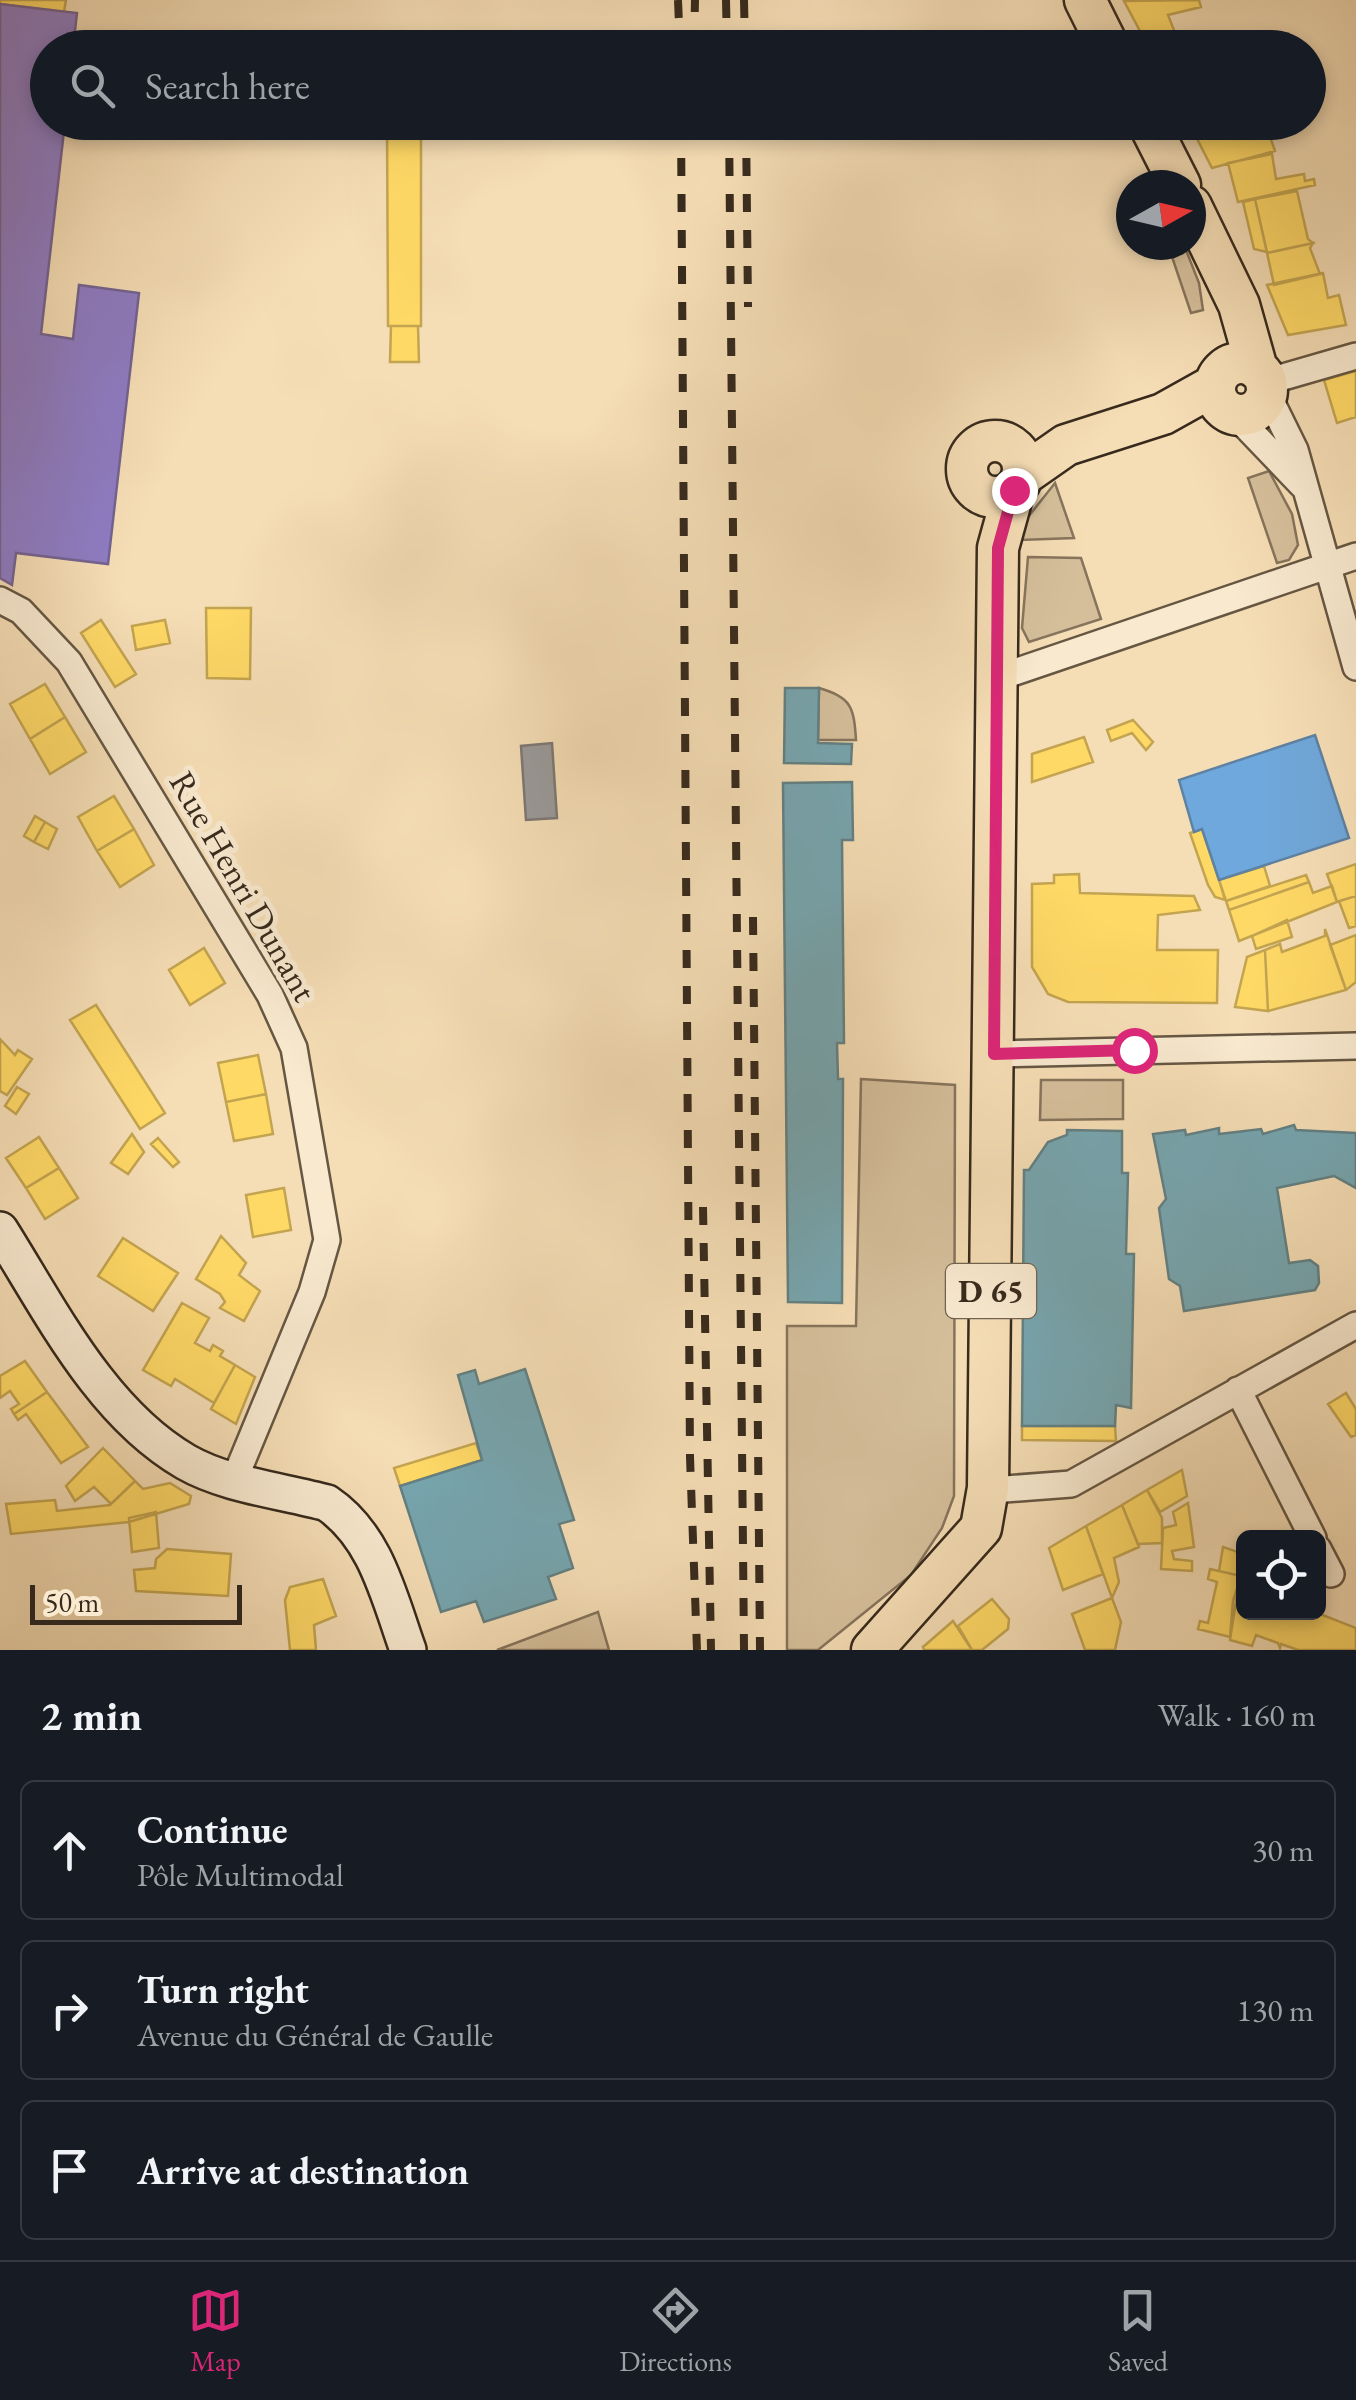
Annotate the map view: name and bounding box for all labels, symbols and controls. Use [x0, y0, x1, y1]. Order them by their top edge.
search box [30, 30, 1326, 140]
icon: search [65, 58, 120, 113]
text: Search here [145, 61, 310, 110]
north arrow [1116, 170, 1206, 260]
route end [992, 468, 1038, 514]
street label: Rue Henri Dunant [160, 763, 328, 1009]
route start [1112, 1028, 1158, 1074]
road number: D 65 [946, 1264, 1036, 1318]
map controls [1236, 1530, 1326, 1620]
button: locate [1236, 1530, 1326, 1620]
scale bar [30, 1580, 242, 1624]
text: 50 m [45, 1584, 99, 1620]
text: 2 min [40, 1688, 142, 1743]
text: Walk · 160 m [1158, 1694, 1316, 1736]
text: Continue [137, 1805, 288, 1854]
icon: ahead [42, 1823, 97, 1878]
text: 30 m [1252, 1829, 1314, 1871]
text: Pôle Multimodal [137, 1854, 344, 1896]
text: Turn right [137, 1965, 309, 2014]
icon: right [42, 1983, 97, 2038]
text: 130 m [1237, 1989, 1314, 2031]
text: Avenue du Général de Gaulle [137, 2014, 493, 2056]
icon: arrive [42, 2143, 97, 2198]
text: Arrive at destination [137, 2146, 469, 2195]
tab: Map [188, 2283, 243, 2379]
tab: Directions [619, 2283, 732, 2379]
tab: Saved [1108, 2283, 1168, 2379]

